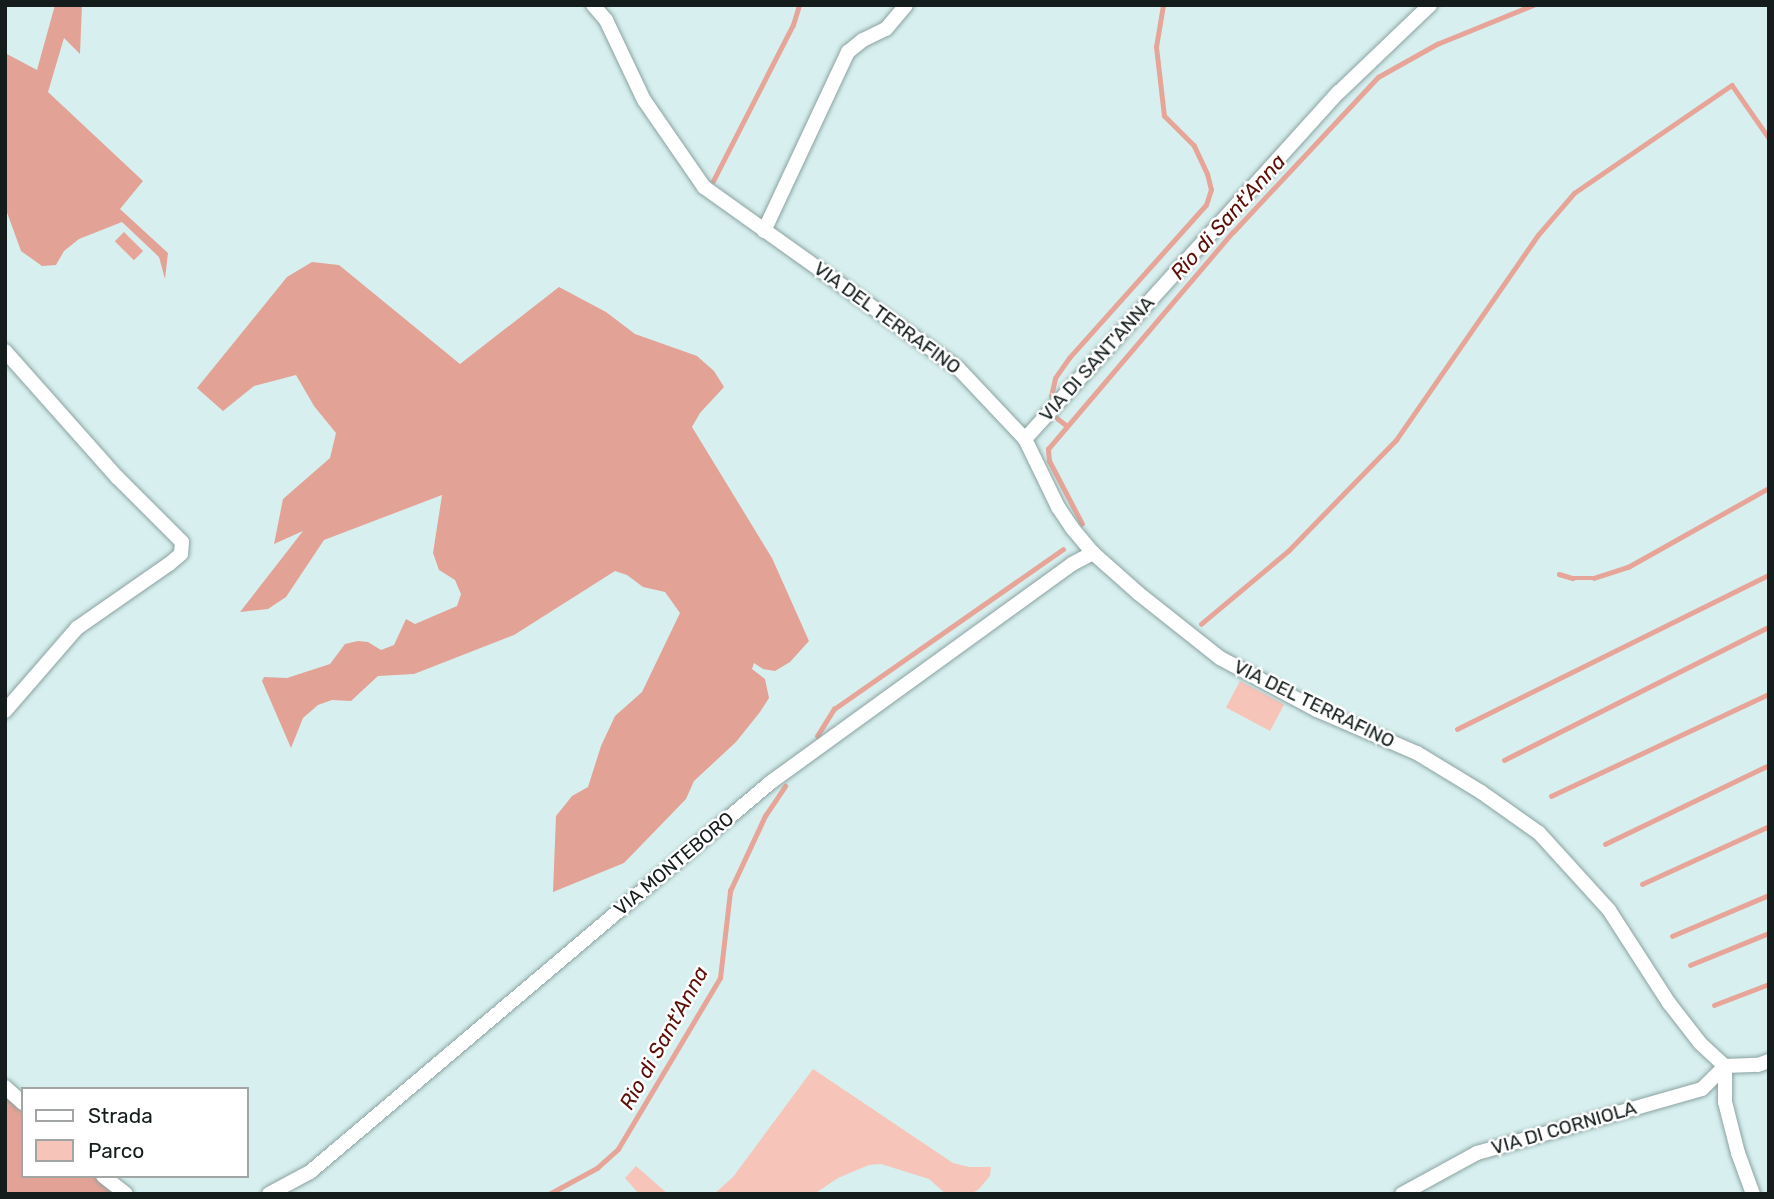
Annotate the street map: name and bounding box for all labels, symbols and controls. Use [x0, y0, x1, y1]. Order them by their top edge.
water label: Rio di Sant'Anna [1165, 149, 1291, 285]
street label: VIA DEL TERRAFINO [809, 257, 965, 379]
street label: VIA DI SANT'ANNA [1035, 291, 1159, 427]
street label: VIA DEL TERRAFINO [1229, 655, 1399, 753]
street label: VIA MONTEBORO [609, 807, 739, 921]
water label: Rio di Sant'Anna [614, 962, 714, 1114]
legend [21, 1087, 248, 1178]
street label: VIA DI CORNIOLA [1488, 1096, 1640, 1160]
text: Strada [88, 1103, 153, 1128]
text: Parco [88, 1138, 144, 1163]

